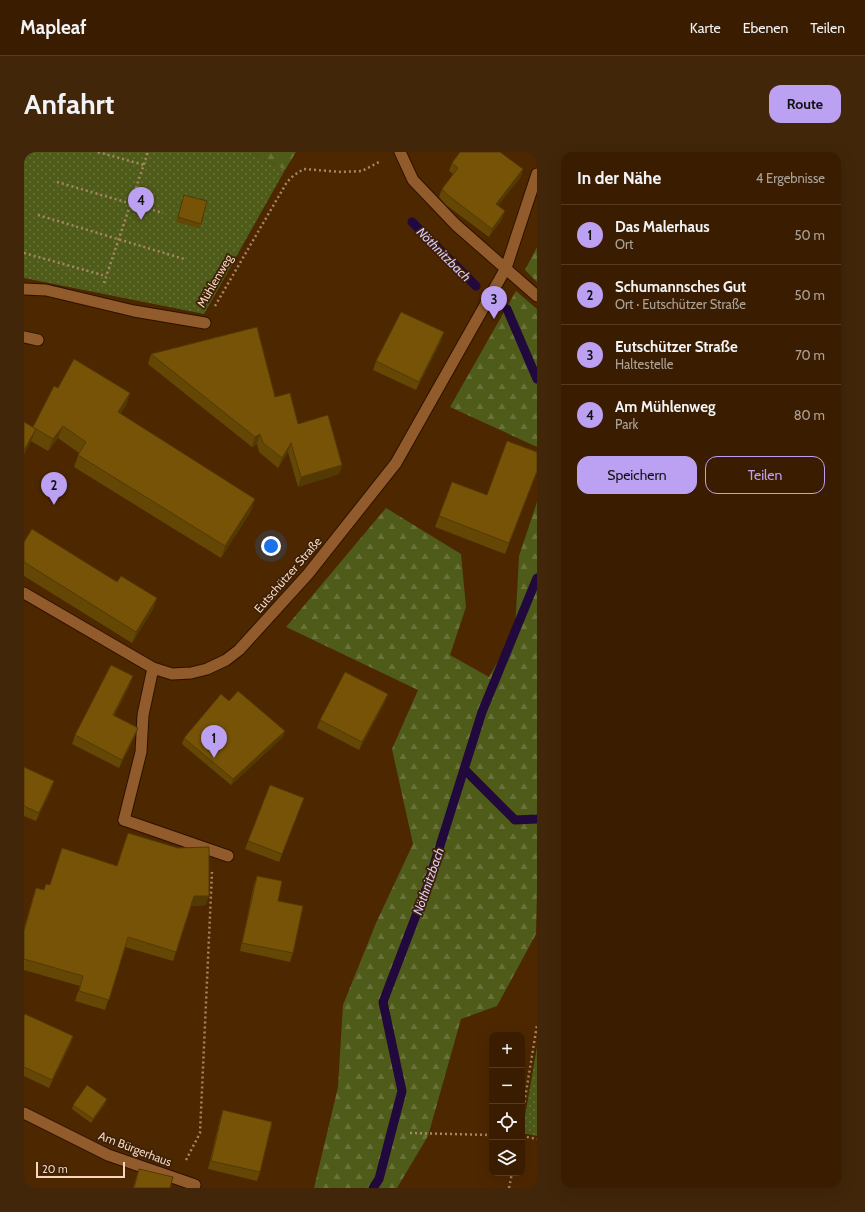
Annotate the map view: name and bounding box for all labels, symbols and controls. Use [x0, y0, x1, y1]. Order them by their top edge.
text: Mapleaf [20, 16, 87, 39]
text: Karte [690, 19, 721, 37]
text: Ebenen [743, 19, 788, 37]
text: Teilen [810, 19, 845, 37]
button: Route [769, 85, 841, 123]
text: Anfahrt [24, 87, 114, 121]
text: In der Nähe [577, 168, 661, 188]
text: 4 Ergebnisse [756, 170, 825, 186]
pin: 4 [128, 187, 154, 220]
text: Das Malerhaus [615, 218, 710, 236]
water label: Nöthnitzbach [414, 224, 474, 284]
text: 1 [588, 227, 592, 243]
text: 50 m [795, 227, 825, 243]
text: Ort [615, 236, 633, 252]
street label: Mühlenweg [193, 251, 236, 310]
text: Schumannsches Gut [615, 278, 746, 296]
pin: 3 [481, 286, 507, 319]
text: 2 [587, 287, 593, 303]
text: 50 m [795, 287, 825, 303]
text: Ort · Eutschützer Straße [615, 296, 746, 312]
text: Eutschützer Straße [615, 338, 738, 356]
text: 3 [586, 347, 594, 363]
text: 70 m [795, 347, 825, 363]
text: Haltestelle [615, 356, 673, 372]
text: Am Mühlenweg [615, 398, 715, 416]
text: 4 [586, 407, 594, 423]
text: 80 m [794, 407, 825, 423]
text: Park [615, 416, 638, 432]
button: Speichern [577, 456, 697, 494]
button: Teilen [705, 456, 825, 494]
pin: 2 [41, 472, 67, 505]
street label: Eutschützer Straße [251, 534, 325, 616]
your location [261, 536, 281, 556]
pin: 1 [201, 725, 227, 758]
water label: Nöthnitzbach [409, 845, 447, 917]
map controls [489, 1032, 525, 1176]
button: + [489, 1032, 525, 1068]
button: − [489, 1068, 525, 1104]
button: locate [489, 1104, 525, 1140]
street label: Am Bürgerhaus [96, 1128, 174, 1169]
button: layers [489, 1140, 525, 1176]
scale bar [36, 1160, 125, 1179]
text: 20 m [42, 1162, 68, 1176]

